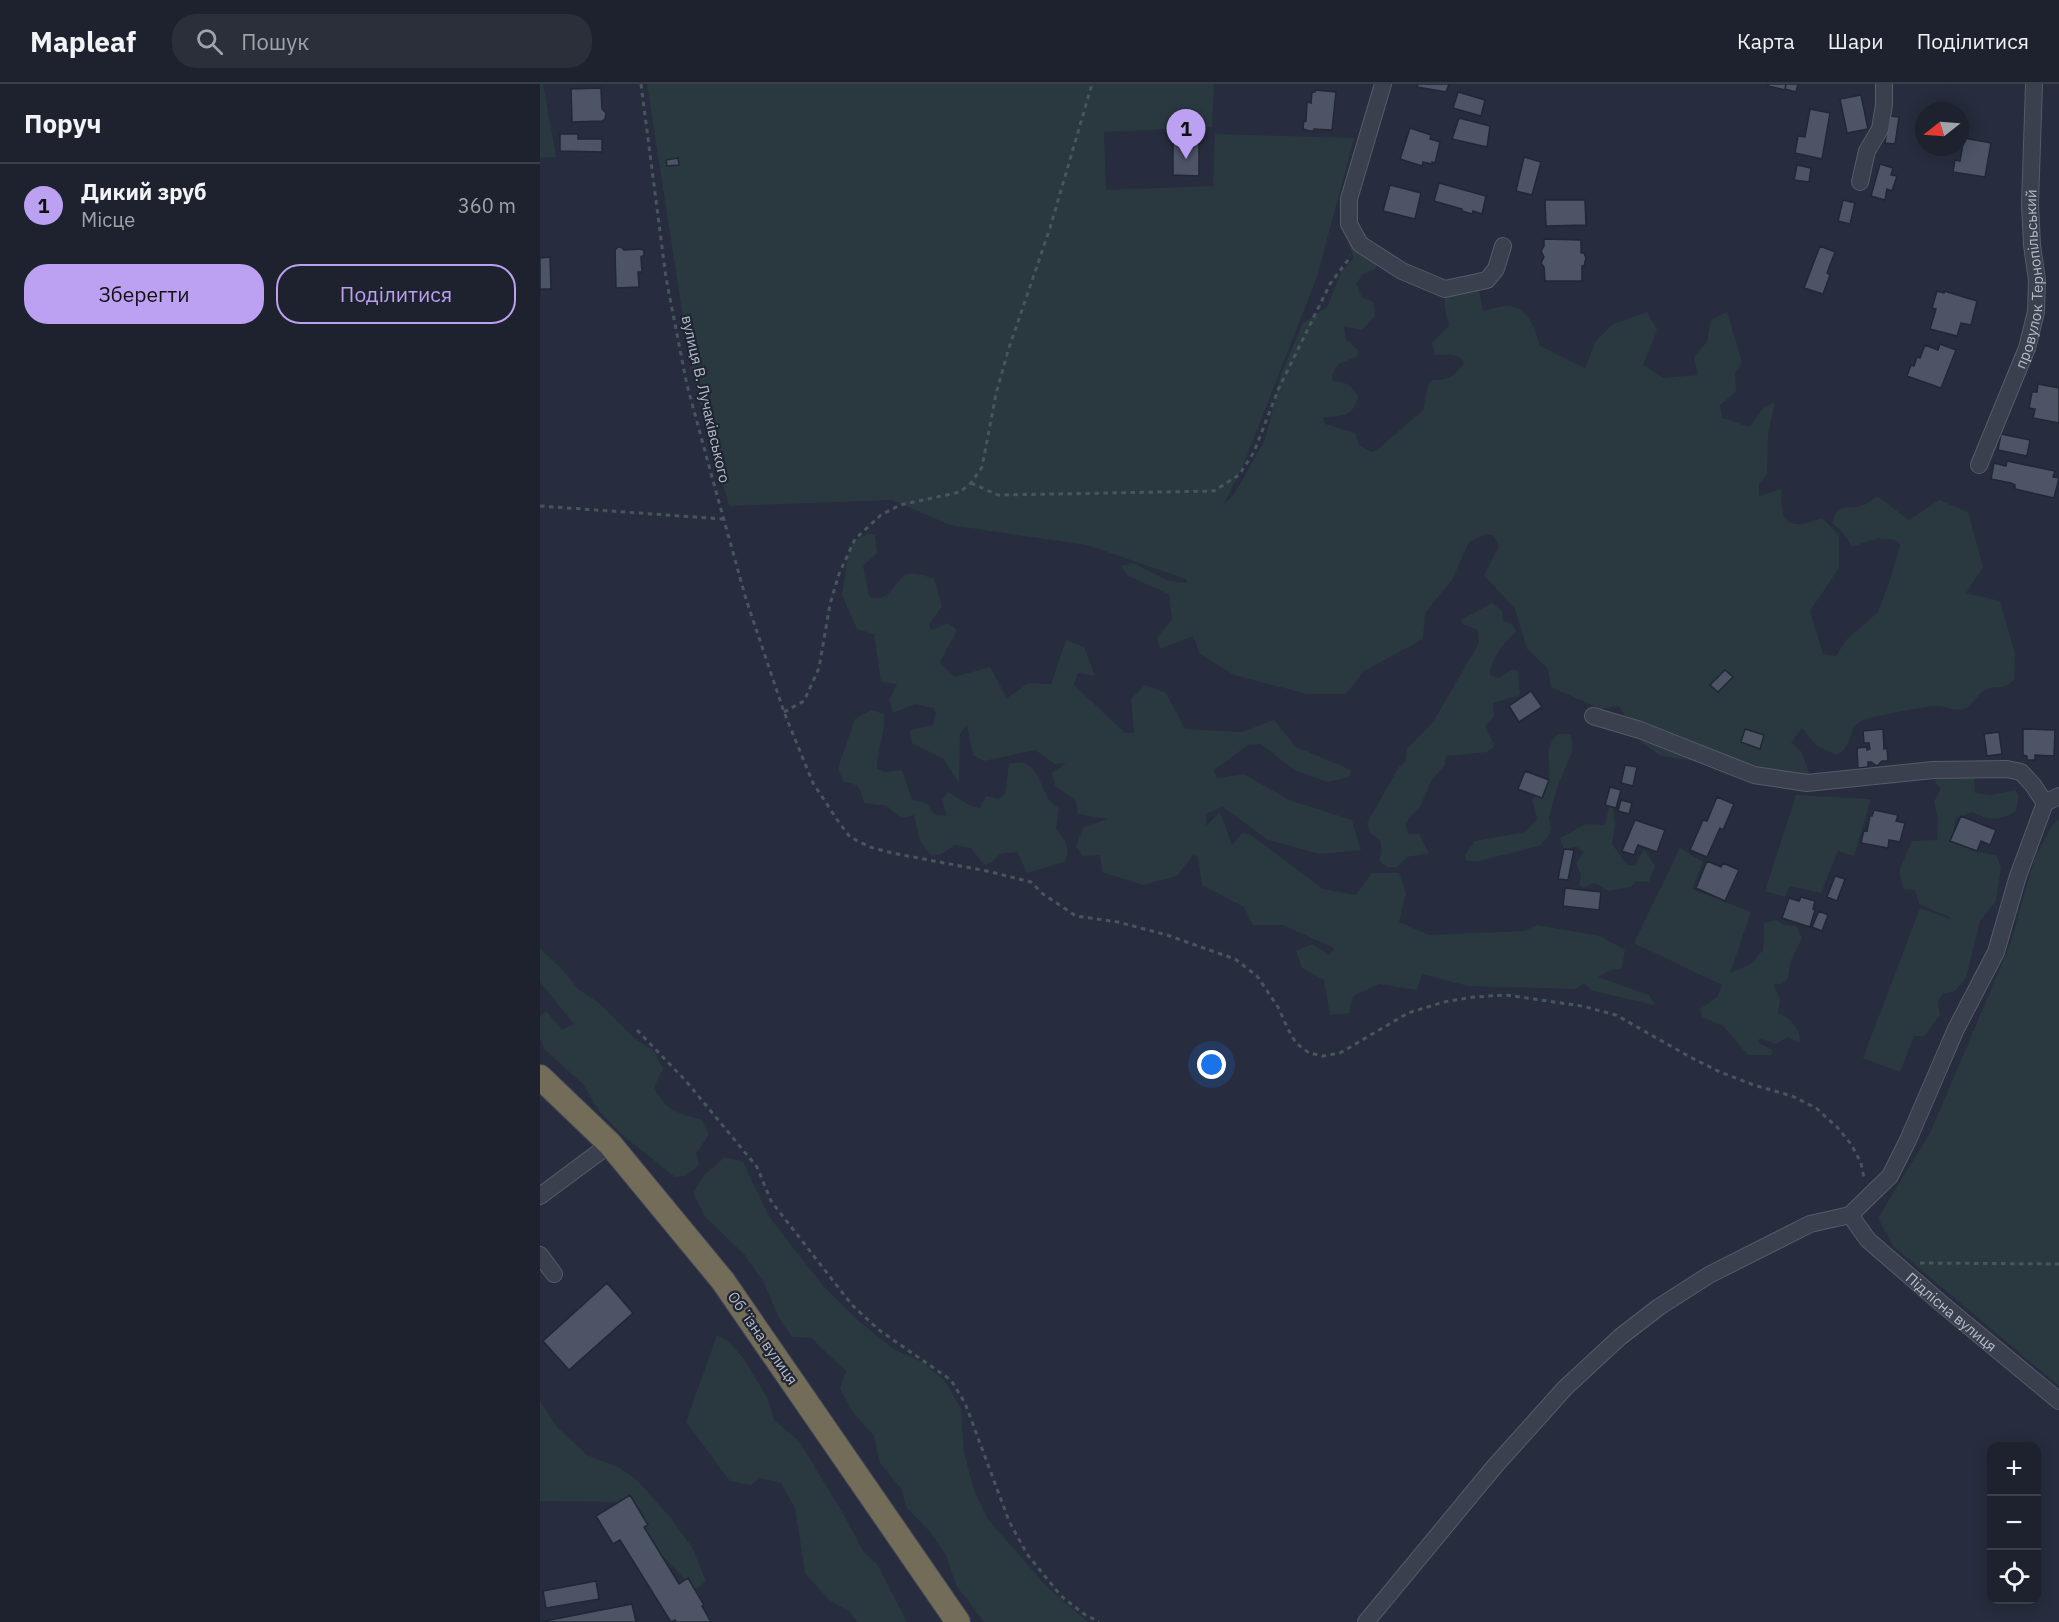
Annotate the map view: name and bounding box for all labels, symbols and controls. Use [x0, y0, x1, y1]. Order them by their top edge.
search box [172, 14, 592, 68]
text: Mapleaf [30, 23, 136, 60]
icon: search [193, 25, 226, 58]
text: Пошук [241, 27, 309, 56]
text: Карта [1737, 27, 1795, 55]
text: Шари [1828, 27, 1884, 55]
text: Поділитися [1917, 27, 2029, 55]
north arrow [1915, 102, 1969, 156]
text: Поруч [24, 106, 102, 140]
pin: 1 [1166, 110, 1206, 159]
text: Дикий зруб [81, 177, 207, 206]
street label: провулок Тернопільський [2010, 189, 2047, 371]
text: 1 [38, 192, 50, 219]
text: 360 m [458, 192, 516, 219]
text: Місце [81, 206, 135, 233]
button: Зберегти [24, 264, 264, 324]
button: Поділитися [276, 264, 516, 324]
street label: вулиця В. Лучаківського [677, 313, 735, 485]
your location [1197, 1050, 1226, 1079]
street label: Підлісна вулиця [1902, 1268, 2001, 1355]
street label: Обʼїзна вулиця [724, 1288, 802, 1388]
map controls [1987, 1442, 2041, 1604]
button: + [1987, 1442, 2041, 1496]
button: − [1987, 1496, 2041, 1550]
button: locate [1987, 1550, 2041, 1604]

